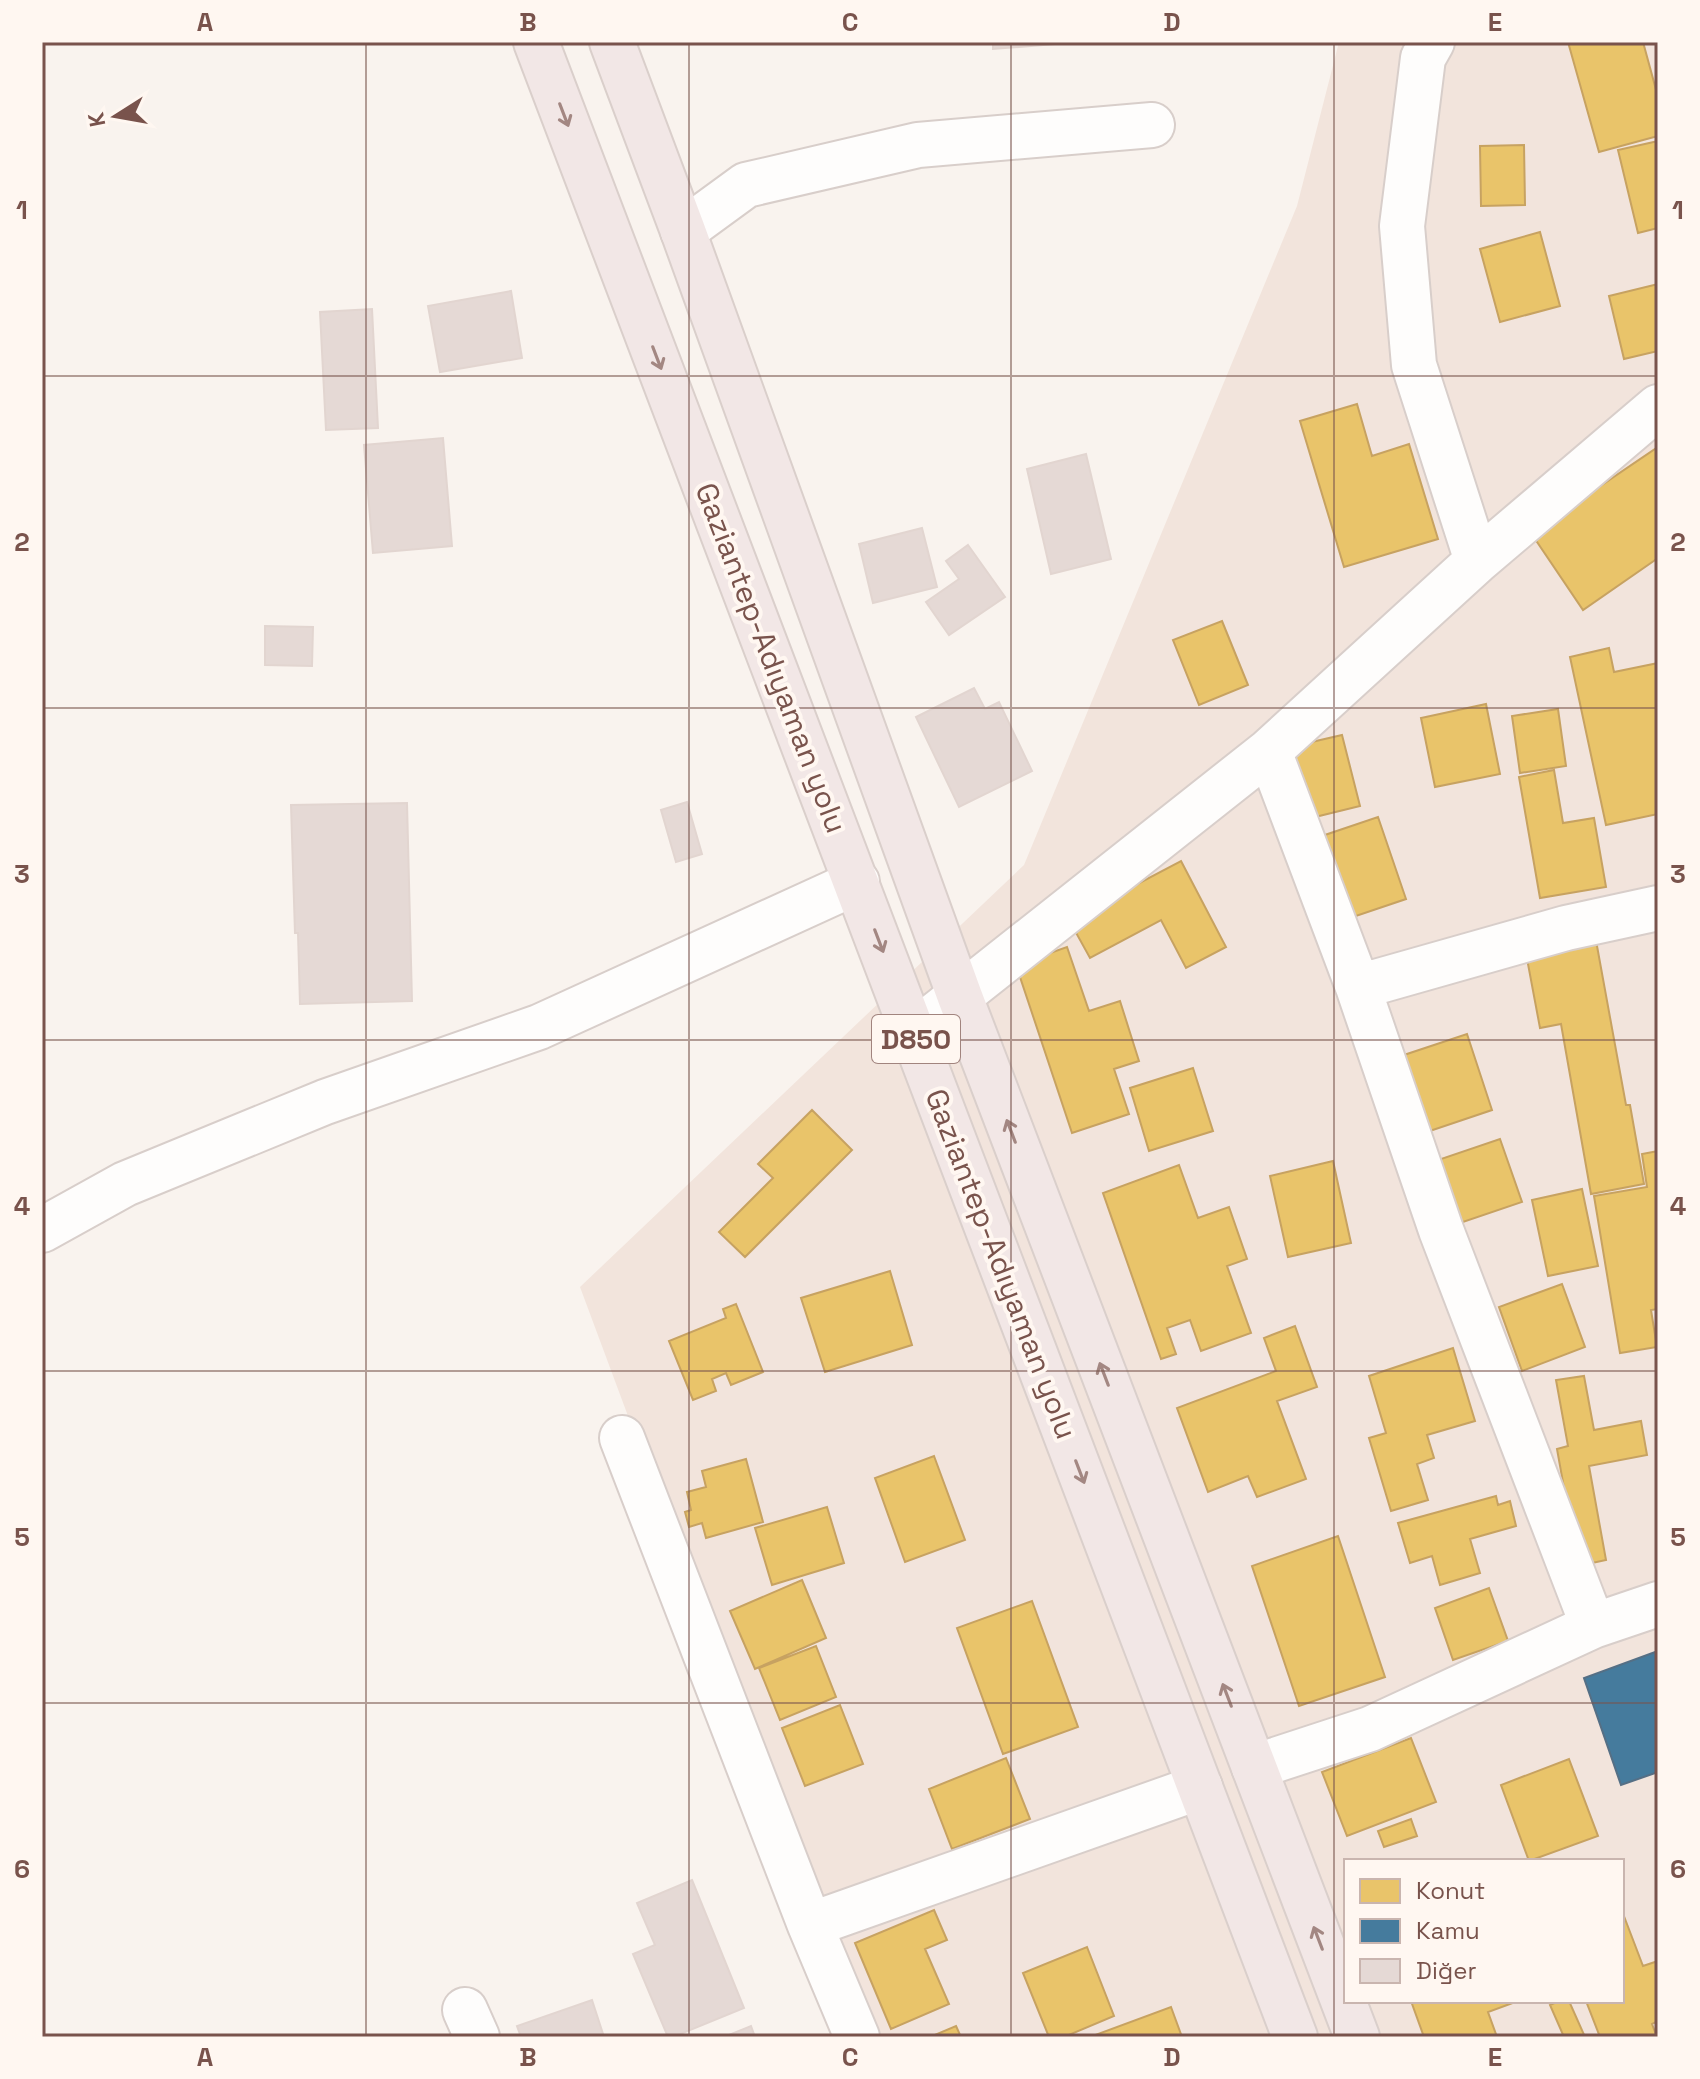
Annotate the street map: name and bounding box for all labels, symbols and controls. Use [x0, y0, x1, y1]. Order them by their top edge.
text: A [197, 5, 214, 39]
text: B [519, 5, 537, 39]
text: C [842, 5, 858, 39]
text: D [1163, 5, 1181, 39]
text: E [1488, 5, 1502, 39]
north arrow [76, 76, 156, 156]
one-way arrow [558, 102, 572, 127]
text: K [81, 110, 111, 129]
text: 1 [16, 193, 28, 227]
text: 1 [1672, 193, 1684, 227]
one-way arrow [651, 345, 665, 370]
street label: Gaziantep-Adıyaman yolu [687, 477, 856, 838]
text: 2 [14, 525, 30, 559]
text: 2 [1670, 525, 1686, 559]
text: 3 [14, 857, 30, 891]
text: 3 [1670, 857, 1686, 891]
one-way arrow [873, 928, 887, 953]
road number: D850 [872, 1015, 960, 1063]
street label: Gaziantep-Adıyaman yolu [917, 1083, 1086, 1444]
one-way arrow [1003, 1119, 1017, 1144]
text: 4 [14, 1189, 30, 1223]
text: 4 [1670, 1189, 1686, 1223]
one-way arrow [1096, 1362, 1110, 1387]
one-way arrow [1074, 1459, 1088, 1484]
text: 5 [14, 1520, 30, 1554]
text: 5 [1670, 1520, 1686, 1554]
one-way arrow [1219, 1683, 1233, 1708]
text: 6 [14, 1852, 30, 1886]
text: 6 [1670, 1852, 1686, 1886]
legend [1344, 1859, 1624, 2003]
text: Konut [1416, 1875, 1485, 1906]
text: Kamu [1416, 1915, 1480, 1946]
one-way arrow [1310, 1926, 1324, 1951]
text: Diğer [1416, 1955, 1476, 1986]
text: A [197, 2040, 214, 2074]
text: B [519, 2040, 537, 2074]
text: C [842, 2040, 858, 2074]
text: D [1163, 2040, 1181, 2074]
text: E [1488, 2040, 1502, 2074]

